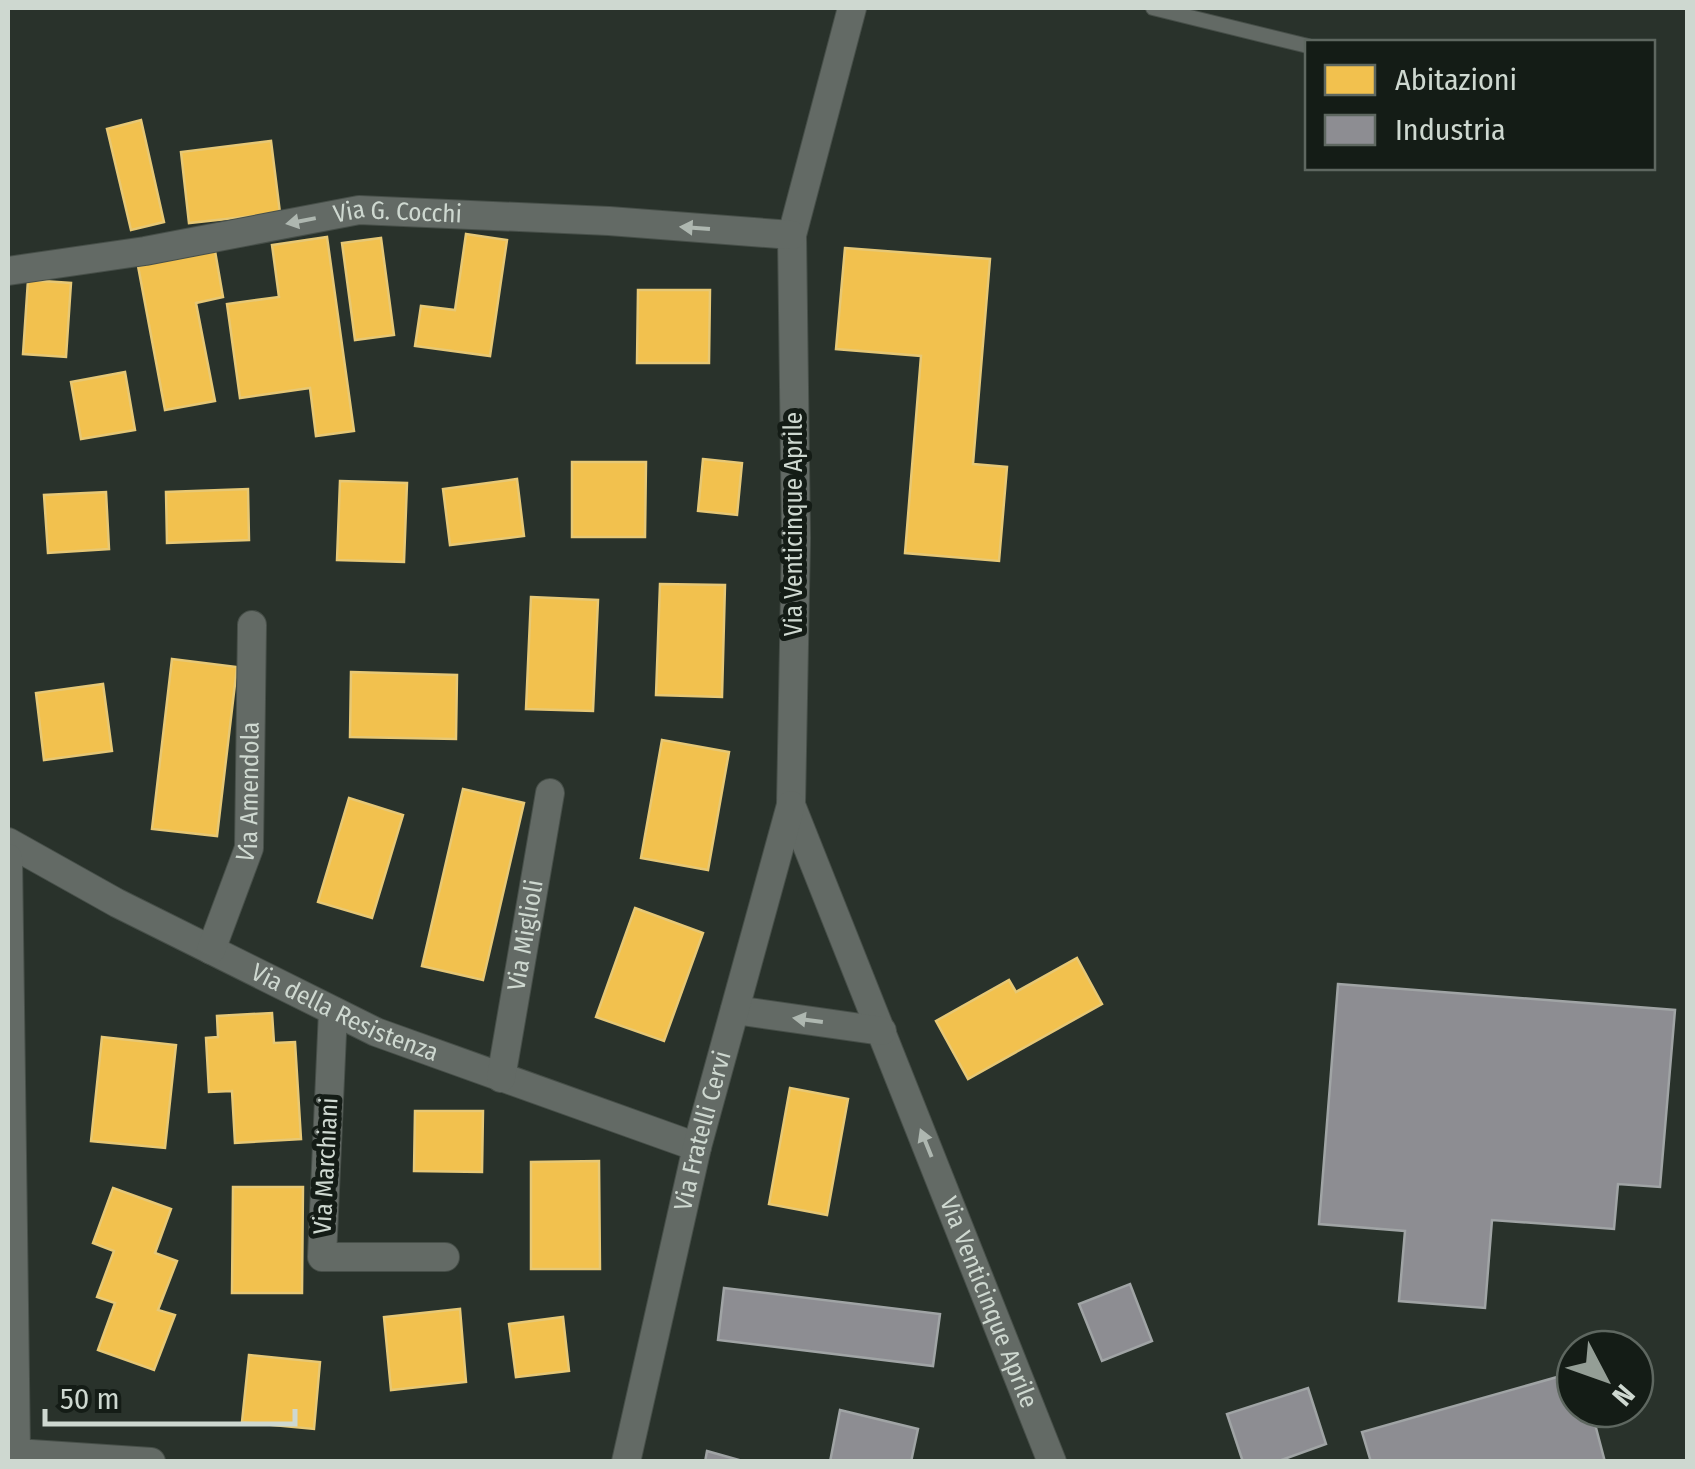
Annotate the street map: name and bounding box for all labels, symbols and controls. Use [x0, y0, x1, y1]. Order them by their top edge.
legend [1305, 40, 1655, 170]
text: Abitazioni [1395, 62, 1517, 98]
text: Industria [1395, 112, 1506, 148]
street label: Via G. Cocchi [331, 194, 462, 230]
one-way arrow [285, 214, 316, 230]
one-way arrow [678, 219, 710, 235]
street label: Via Venticinque Aprile [779, 412, 809, 636]
street label: Via Amendola [230, 721, 266, 866]
street label: Via Miglioli [501, 877, 550, 993]
street label: Via della Resistenza [246, 957, 442, 1068]
one-way arrow [792, 1012, 824, 1028]
street label: Via Fratelli Cervi [668, 1048, 738, 1214]
street label: Via Marchiani [307, 1097, 345, 1235]
one-way arrow [918, 1128, 934, 1158]
street label: Via Venticinque Aprile [933, 1192, 1044, 1412]
north arrow [1555, 1329, 1655, 1429]
scale bar [45, 1364, 295, 1426]
text: N [1606, 1378, 1641, 1412]
text: 50 m [60, 1381, 120, 1417]

